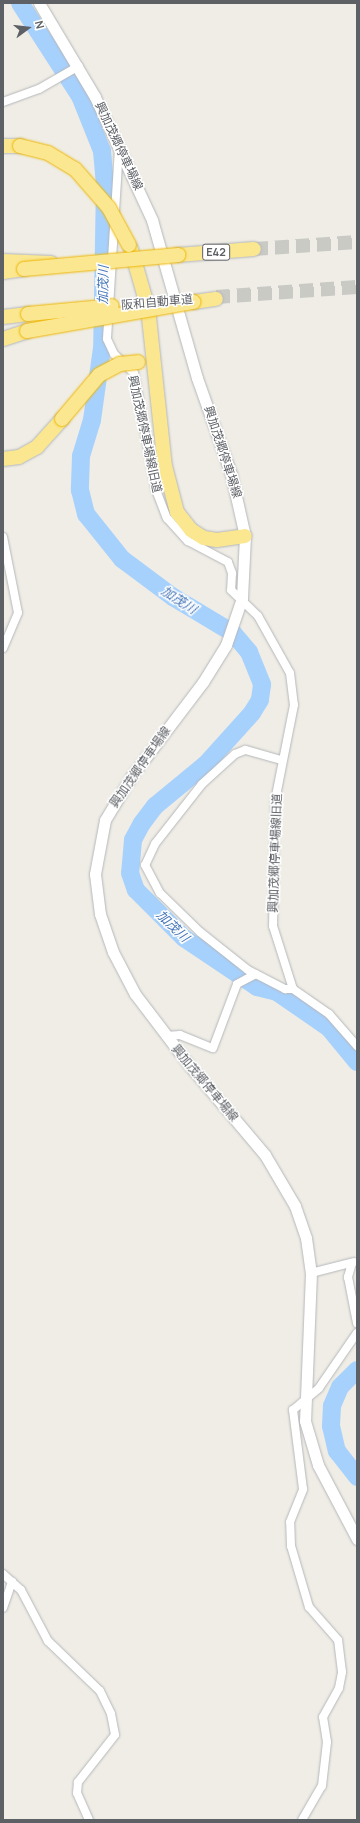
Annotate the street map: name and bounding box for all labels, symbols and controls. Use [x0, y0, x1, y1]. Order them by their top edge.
north arrow [8, 8, 48, 48]
text: N [32, 19, 48, 31]
street label: 興加茂郷停車場線 [92, 99, 146, 193]
road number: E42 [202, 243, 230, 261]
water label: 加茂川 [95, 265, 111, 305]
street label: 阪和自動車道 [121, 292, 193, 312]
street label: 興加茂郷停車場線旧道 [125, 374, 165, 494]
street label: 興加茂郷停車場線 [201, 404, 245, 500]
water label: 加茂川 [158, 583, 200, 617]
street label: 興加茂郷停車場線 [107, 724, 173, 810]
street label: 興加茂郷停車場線旧道 [266, 793, 284, 913]
water label: 加茂川 [154, 907, 192, 945]
street label: 興加茂郷停車場線 [169, 1042, 241, 1124]

